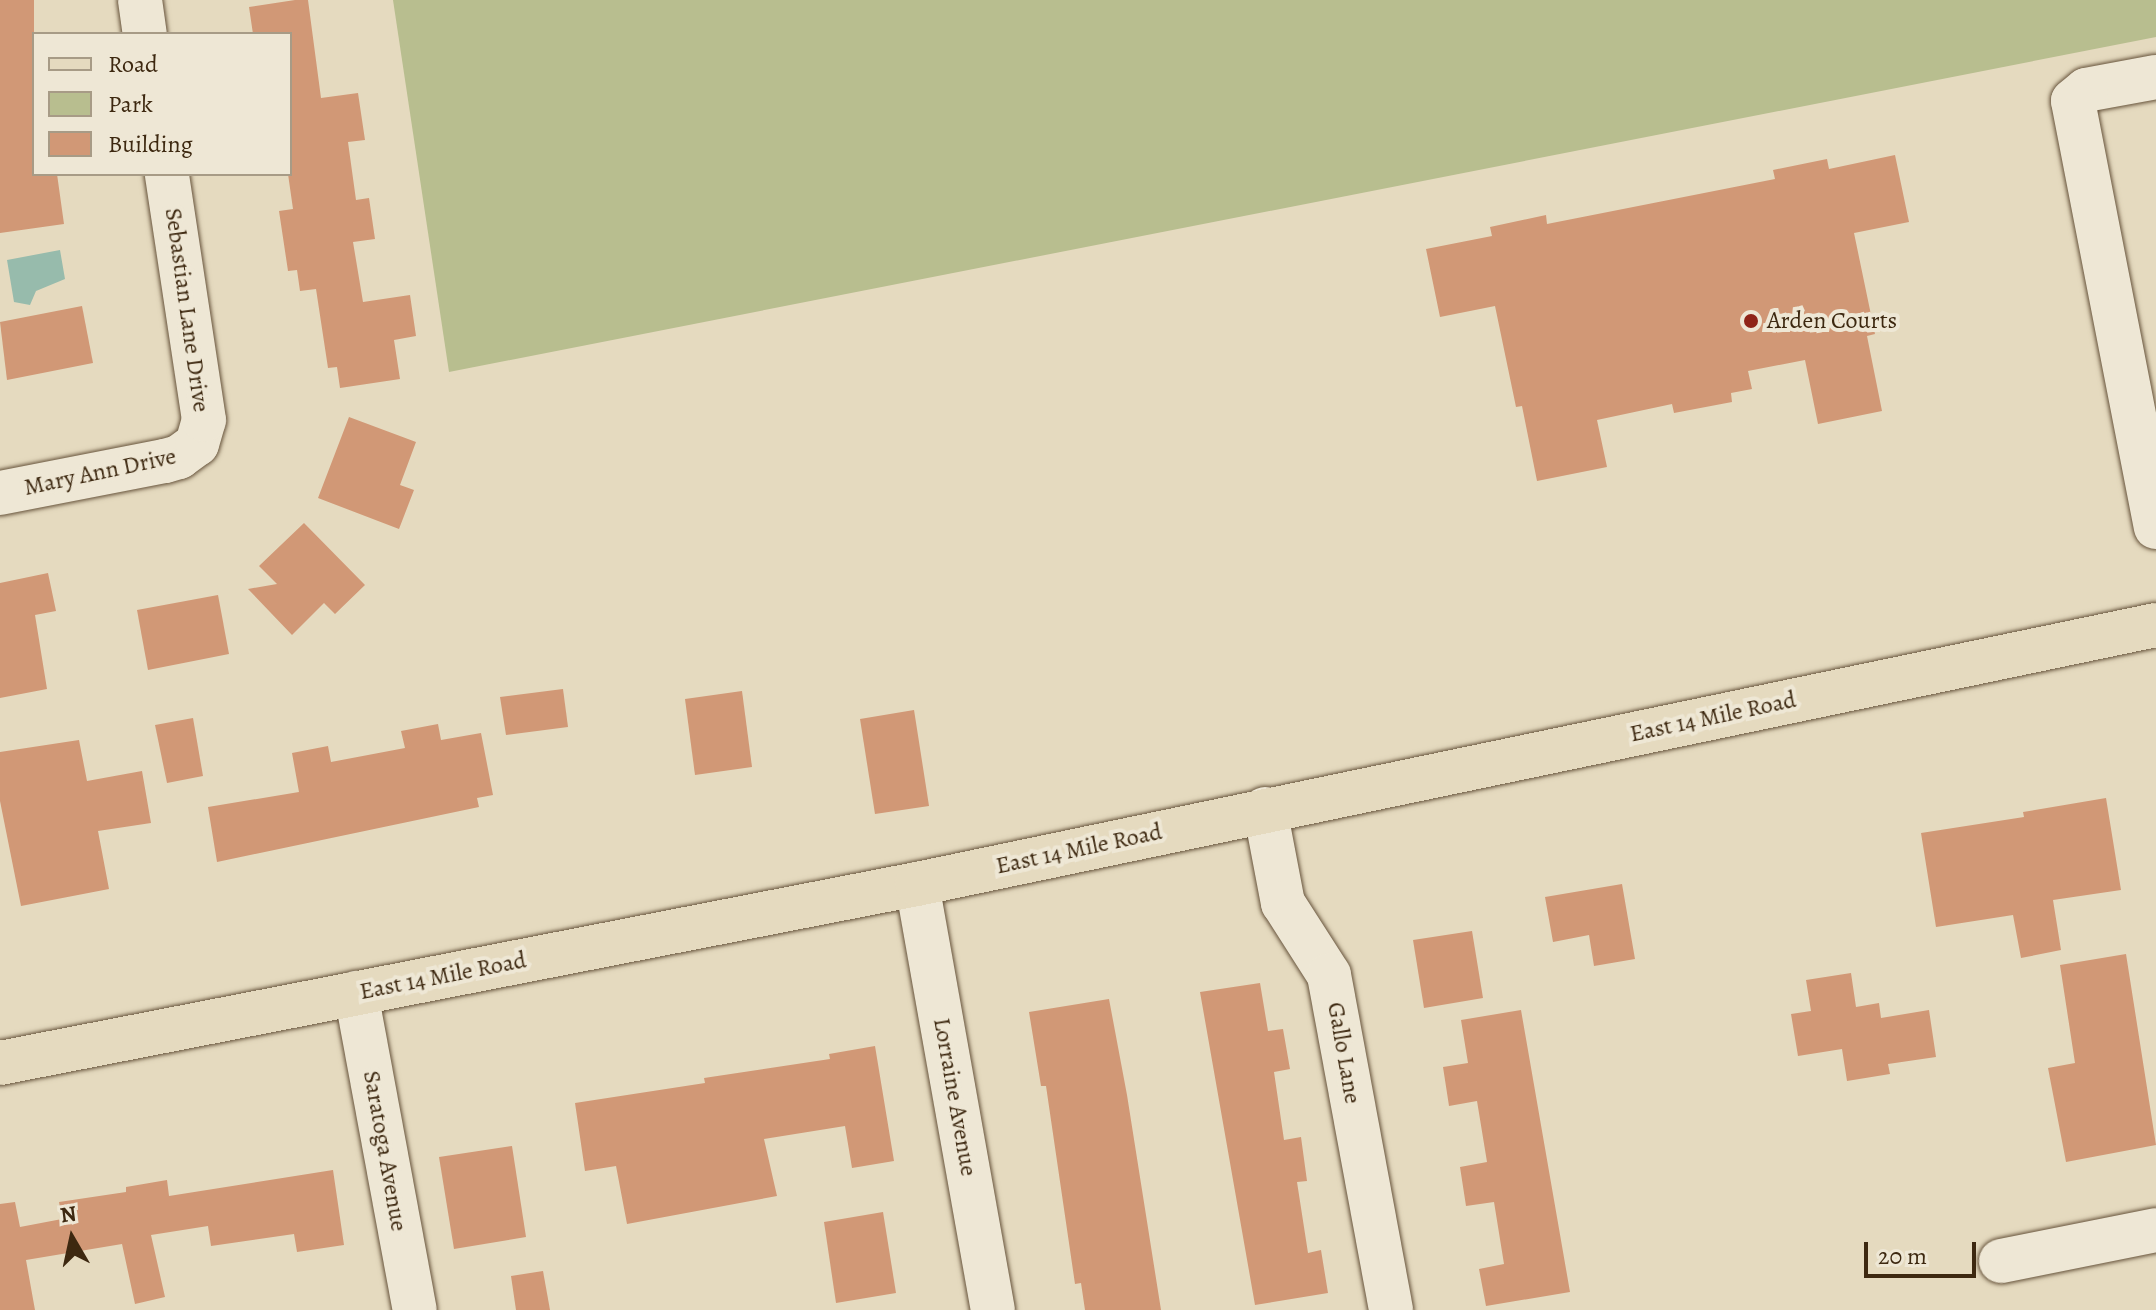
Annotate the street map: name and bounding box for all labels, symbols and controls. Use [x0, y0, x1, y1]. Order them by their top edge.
legend [32, 32, 292, 176]
text: Road [108, 48, 158, 80]
text: Park [108, 88, 153, 120]
text: Building [108, 128, 193, 160]
street label: Sebastian Lane Drive [158, 206, 216, 414]
place label: Arden Courts [1767, 307, 1897, 335]
marker: Arden Courts [1742, 312, 1760, 330]
street label: Mary Ann Drive [21, 442, 179, 502]
street label: East 14 Mile Road [1627, 685, 1799, 749]
street label: East 14 Mile Road [993, 817, 1165, 881]
street label: East 14 Mile Road [357, 946, 529, 1006]
street label: Gallo Lane [1321, 1000, 1367, 1106]
street label: Lorraine Avenue [927, 1016, 983, 1178]
street label: Saratoga Avenue [357, 1068, 413, 1234]
north arrow [32, 1198, 112, 1278]
text: N [58, 1198, 79, 1230]
scale bar [1868, 1226, 1980, 1276]
text: 20 m [1878, 1240, 1927, 1272]

